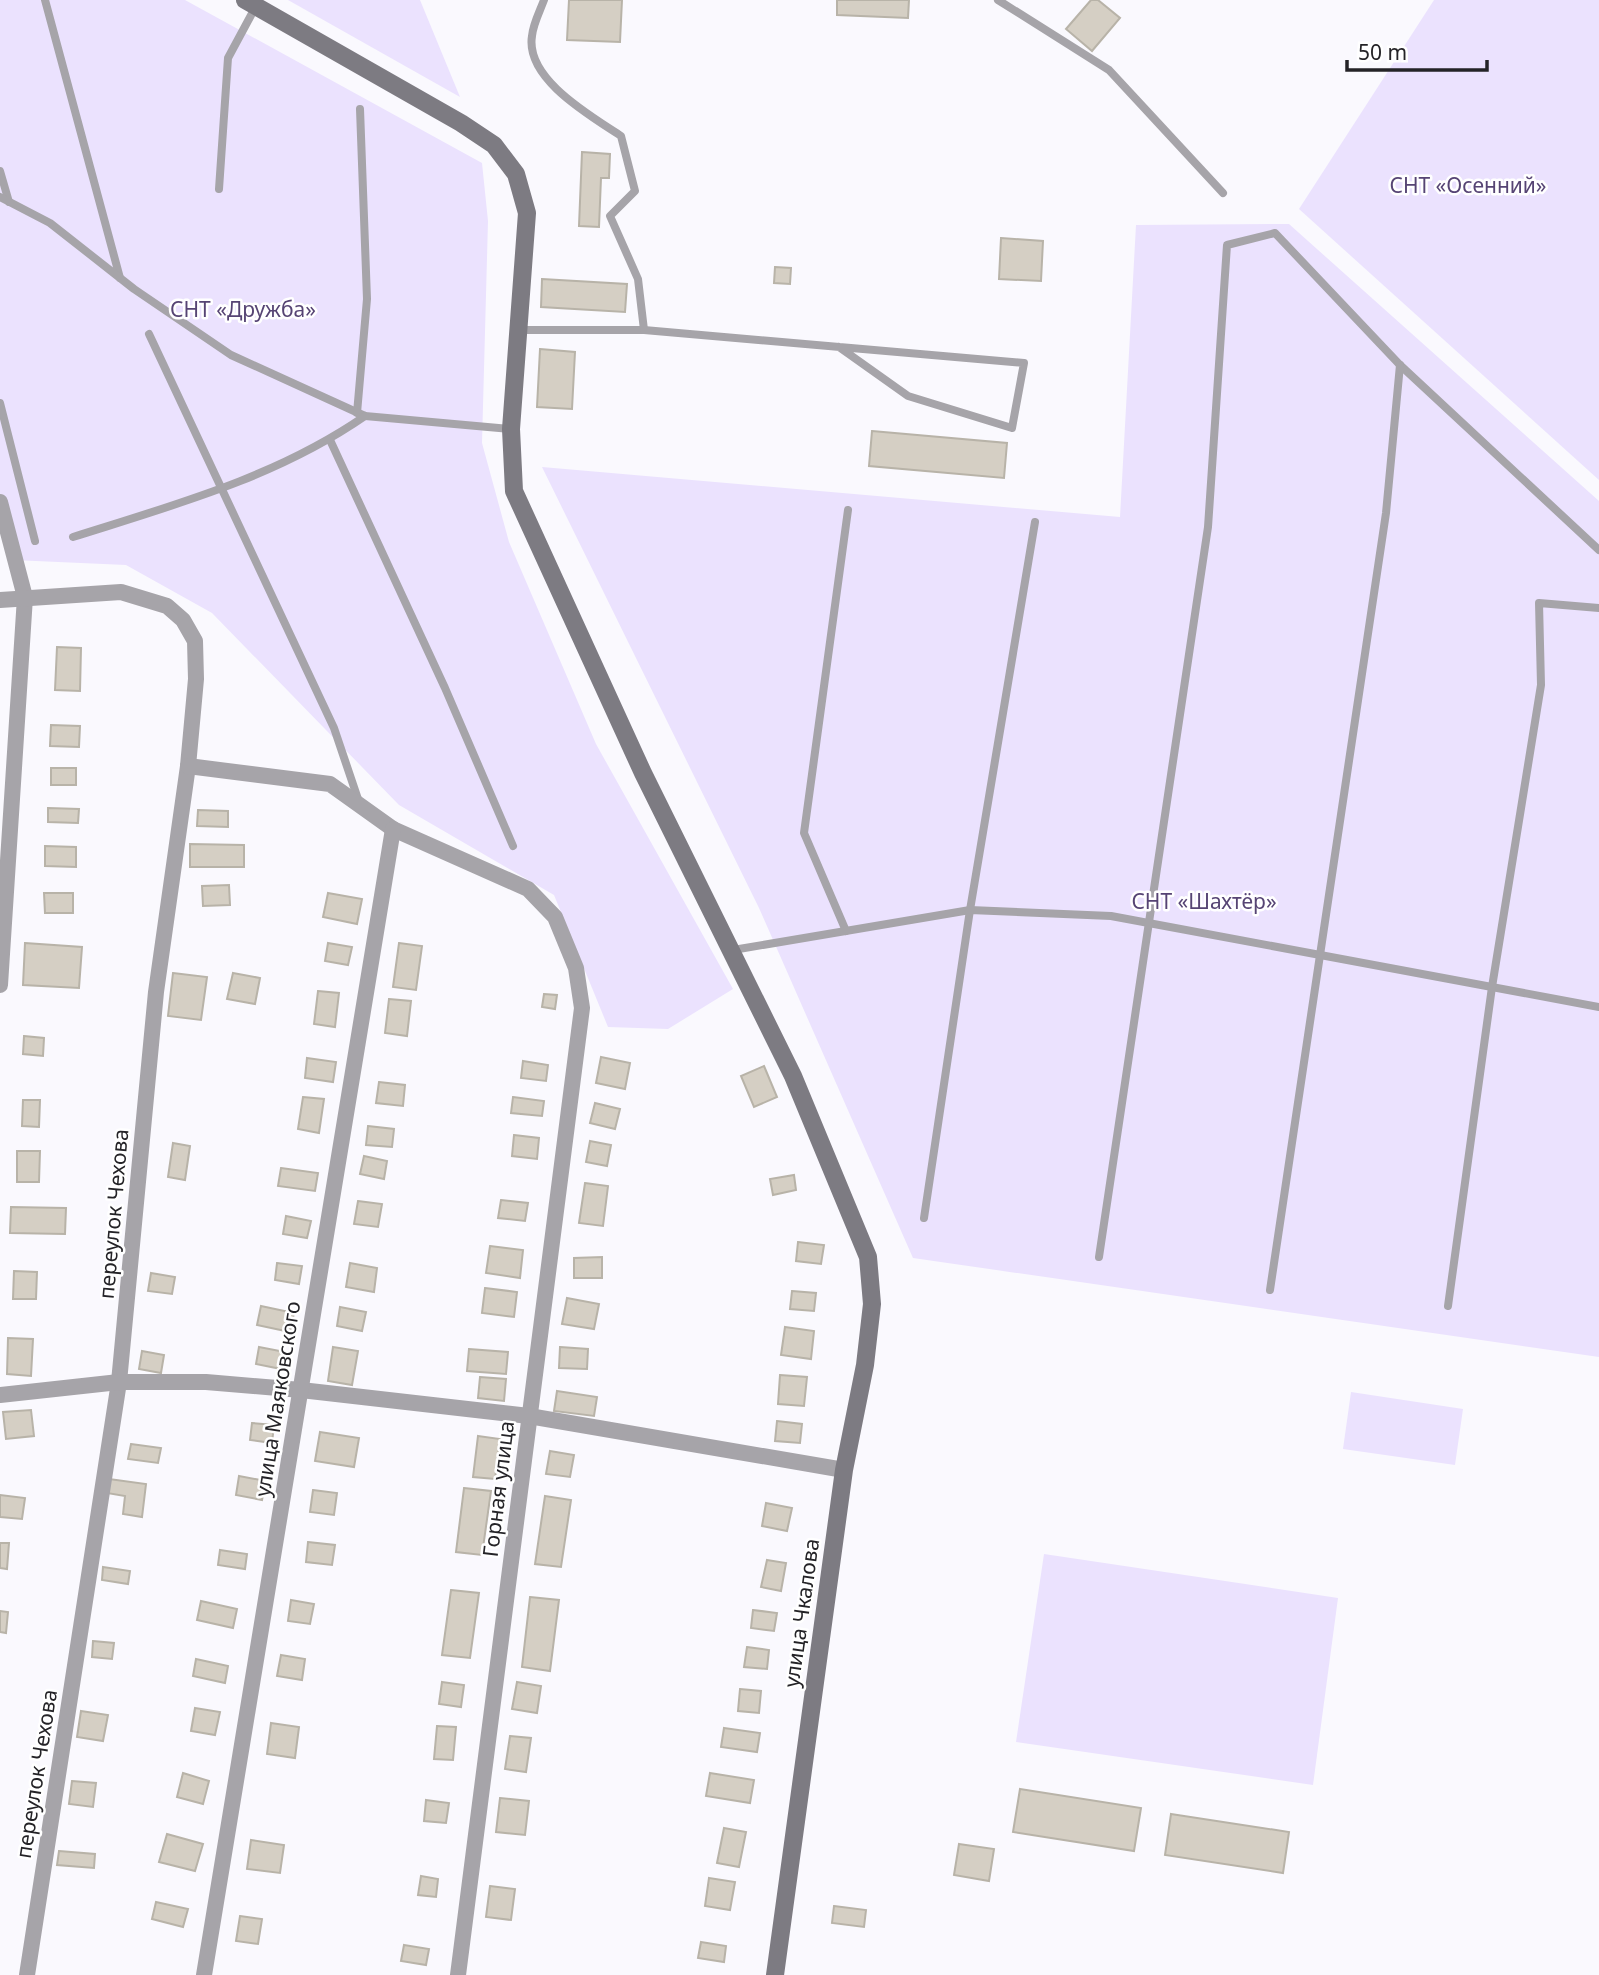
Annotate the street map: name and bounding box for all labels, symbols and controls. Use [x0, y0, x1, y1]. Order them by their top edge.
scale bar [1347, 28, 1487, 72]
text: 50 m [1358, 38, 1407, 66]
park label: СНТ «Осенний» [1389, 171, 1547, 199]
park label: СНТ «Дружба» [170, 295, 316, 323]
park label: СНТ «Шахтёр» [1131, 887, 1277, 915]
street label: переулок Чехова [92, 1128, 134, 1300]
street label: улица Маяковского [248, 1299, 306, 1499]
street label: Горная улица [476, 1419, 520, 1558]
street label: улица Чкалова [777, 1537, 825, 1689]
street label: переулок Чехова [9, 1687, 63, 1860]

